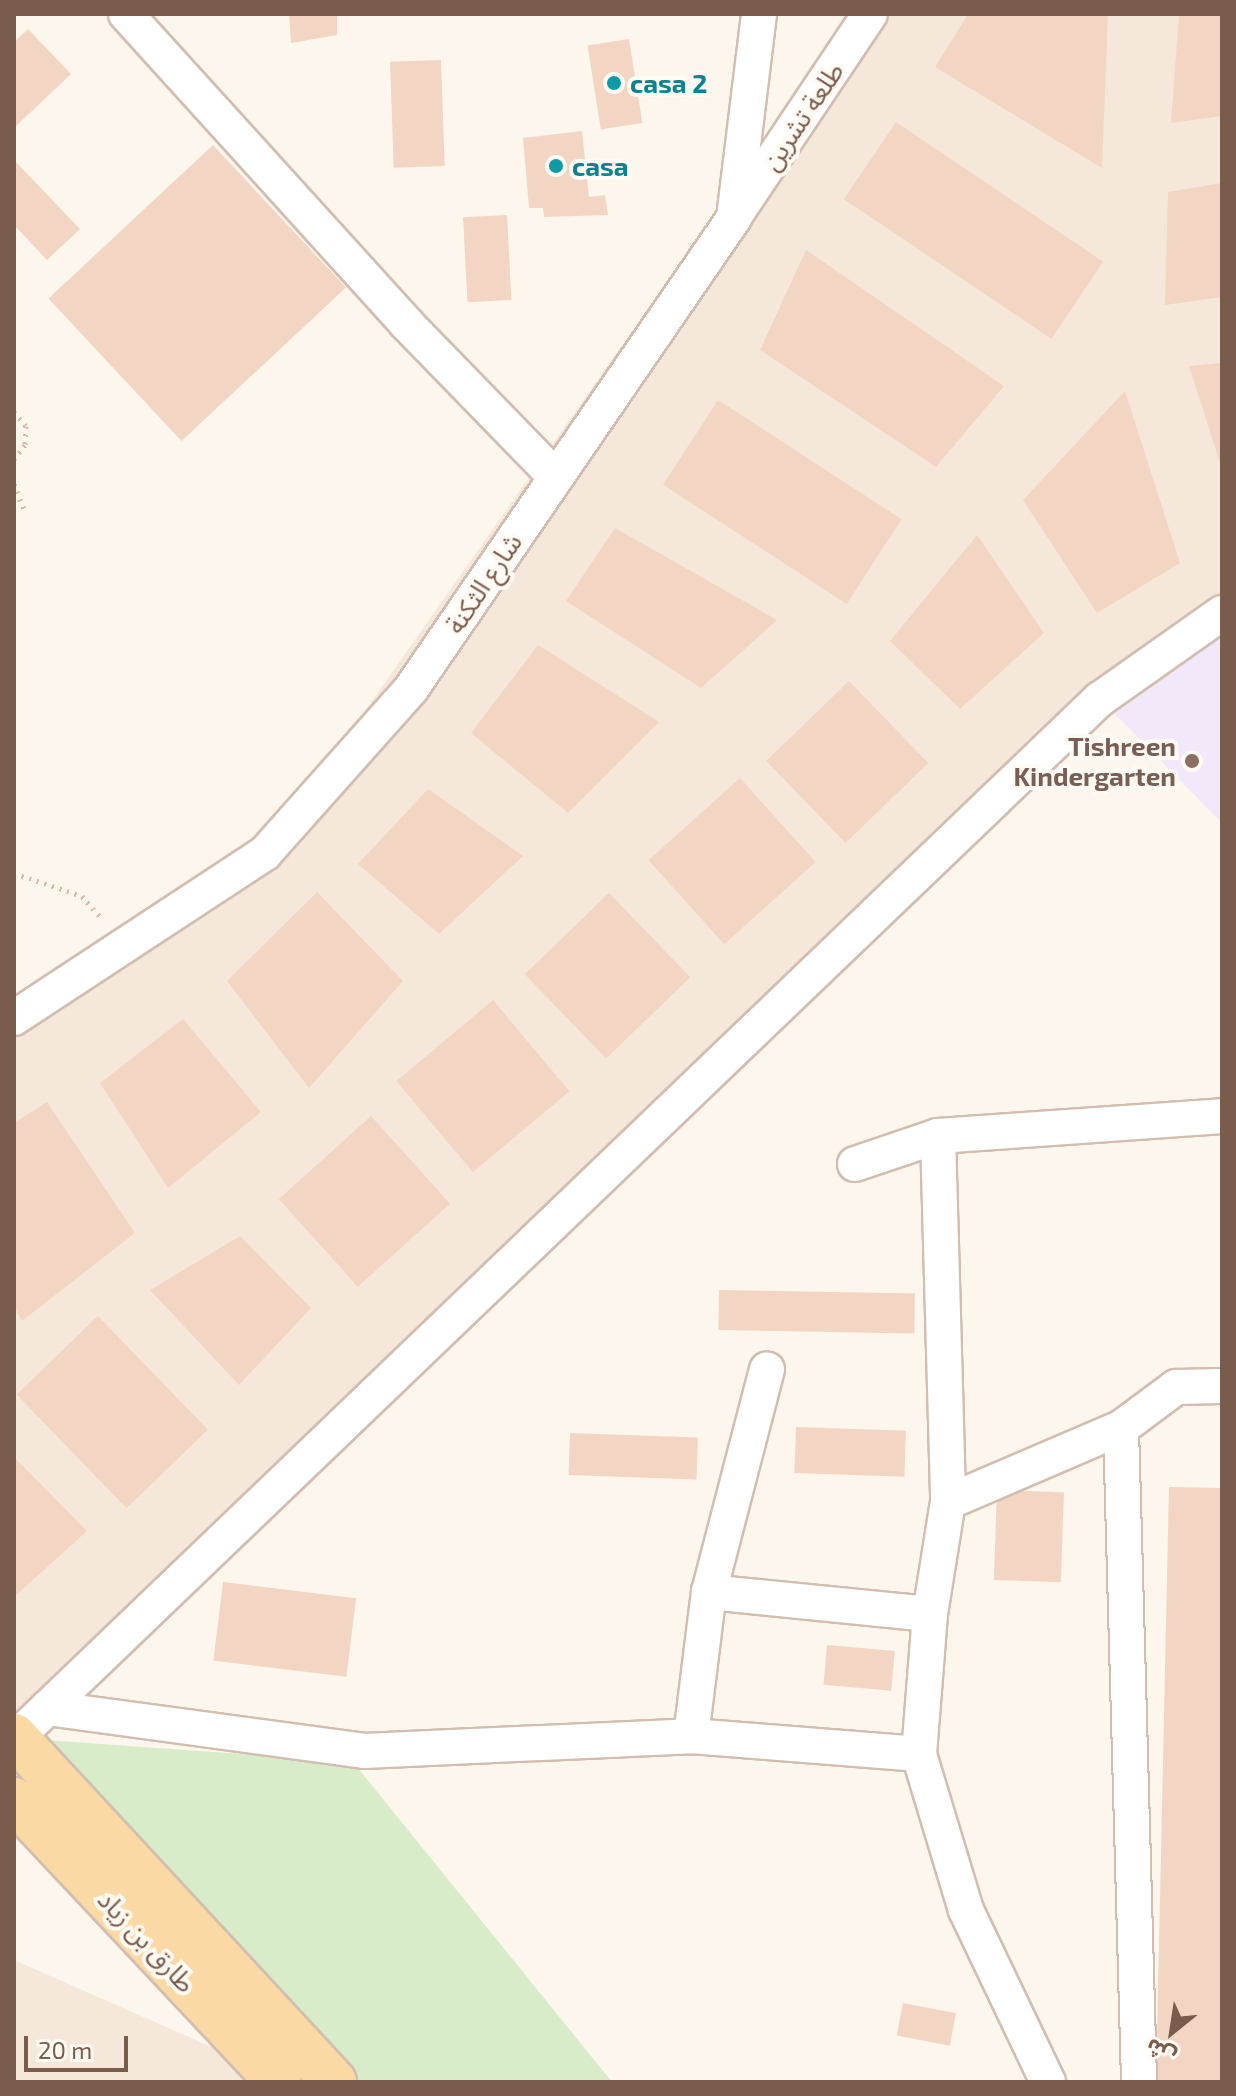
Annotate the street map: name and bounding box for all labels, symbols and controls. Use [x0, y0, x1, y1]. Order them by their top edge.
street label: طلعة تشرين [755, 56, 849, 176]
place label: casa 2 [630, 67, 707, 99]
marker: casa 2 [605, 74, 623, 92]
place label: casa [572, 150, 629, 182]
marker: casa [547, 157, 565, 175]
street label: شارع الثكنة [438, 527, 528, 639]
place label: Tishreen Kindergarten [1014, 730, 1176, 792]
marker: Tishreen Kindergarten [1183, 752, 1201, 770]
street label: طارق بن زياد [92, 1884, 202, 1998]
north arrow [1132, 1992, 1212, 2072]
scale bar [28, 2020, 132, 2070]
text: ش [1140, 2034, 1180, 2072]
text: 20 m [38, 2035, 92, 2064]

